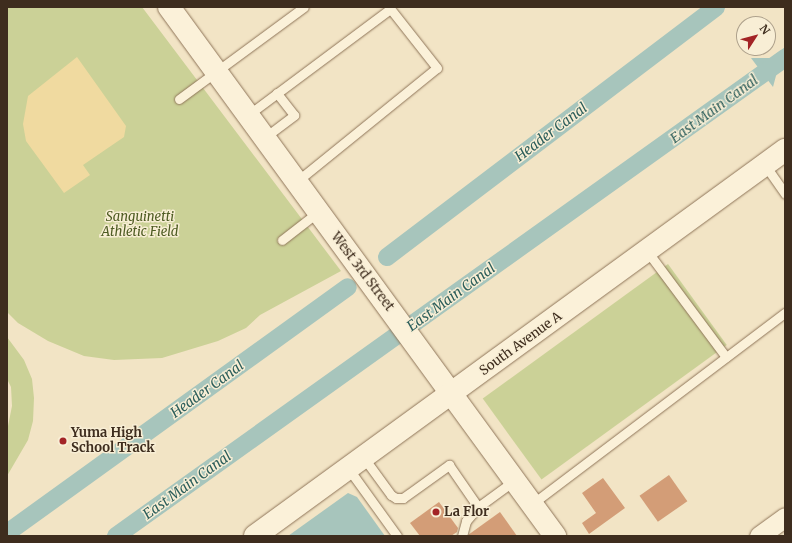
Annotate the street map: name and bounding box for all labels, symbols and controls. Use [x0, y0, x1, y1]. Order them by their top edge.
north arrow [736, 16, 776, 56]
text: N [757, 22, 773, 37]
water label: East Main Canal [667, 71, 761, 147]
water label: Header Canal [511, 99, 591, 165]
park label: Sanguinetti Athletic Field [102, 210, 178, 241]
street label: West 3rd Street [327, 230, 397, 314]
water label: East Main Canal [404, 259, 498, 335]
street label: South Avenue A [477, 309, 565, 379]
water label: Header Canal [167, 357, 247, 421]
place label: Yuma High School Track [71, 426, 155, 457]
marker: Yuma High School Track [58, 436, 68, 446]
water label: East Main Canal [140, 447, 234, 523]
place label: La Flor [444, 504, 489, 520]
marker: La Flor [431, 507, 441, 517]

